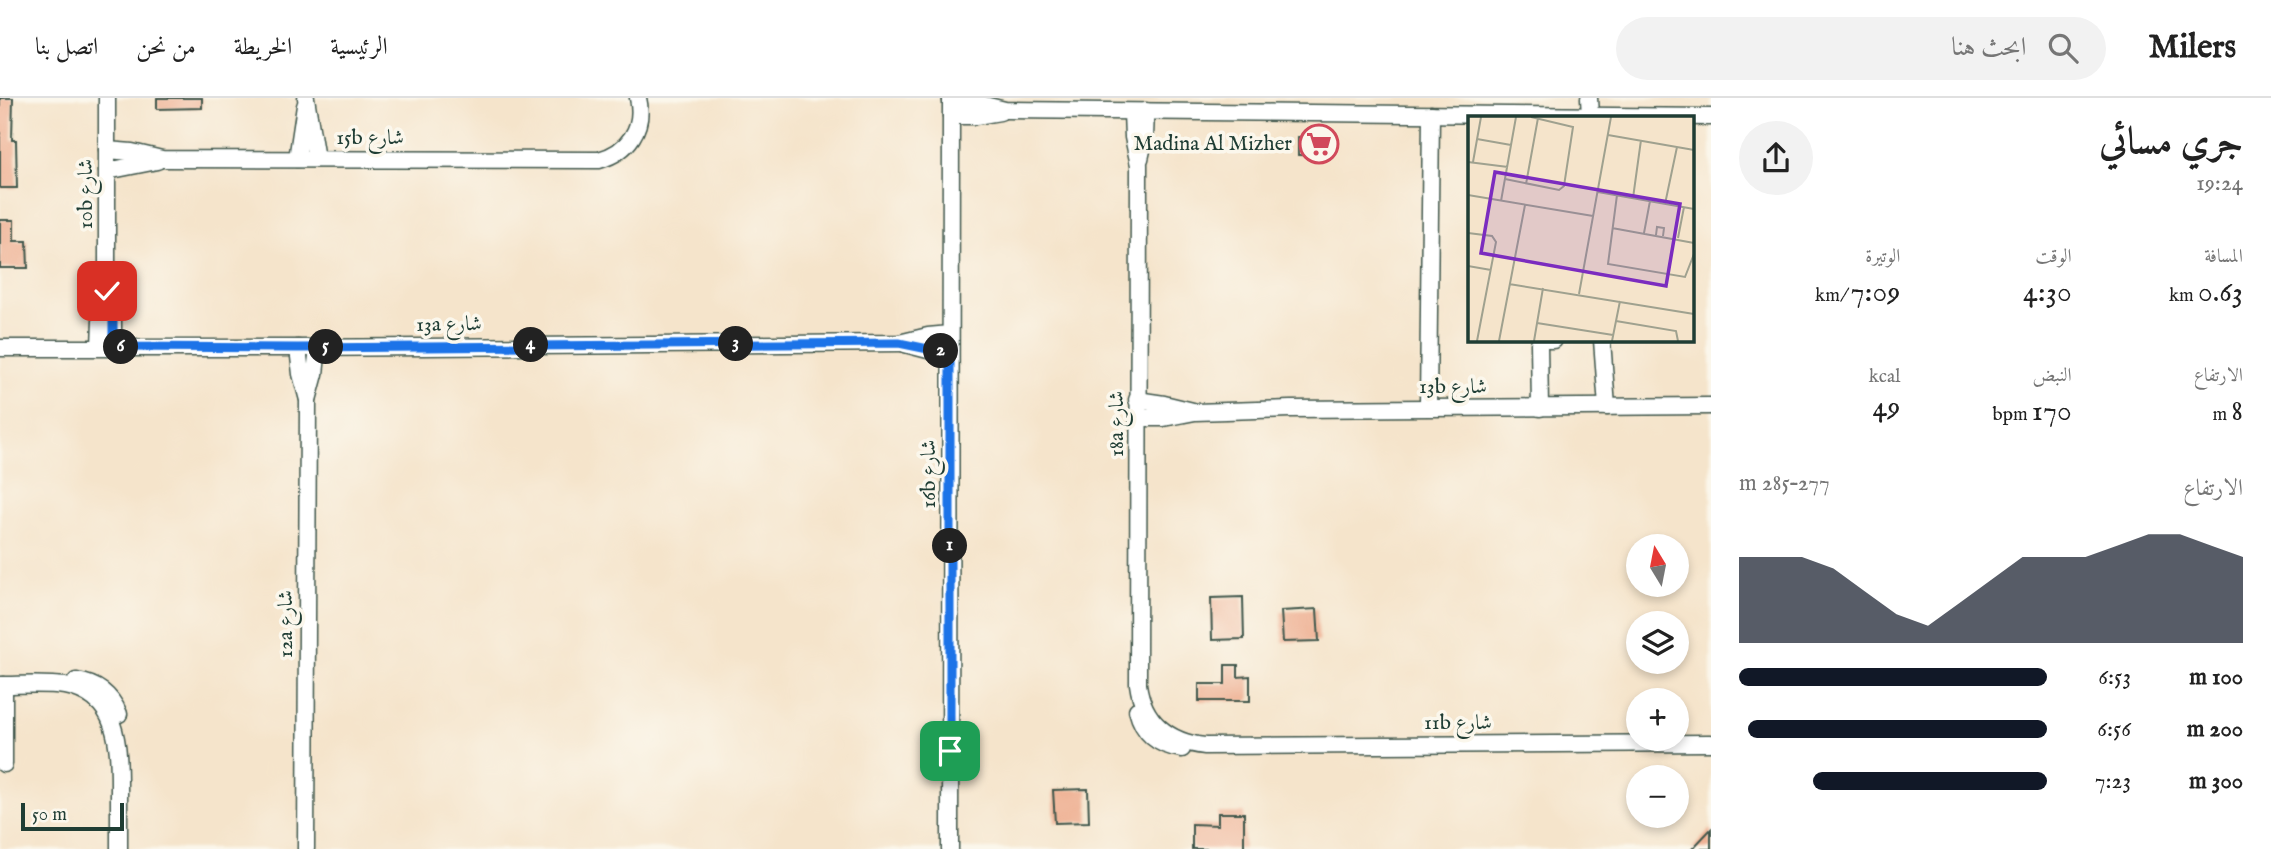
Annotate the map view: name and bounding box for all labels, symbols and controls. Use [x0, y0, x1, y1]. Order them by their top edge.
search box [1616, 17, 2106, 80]
text: Milers [2148, 27, 2236, 69]
icon: search [2044, 29, 2082, 67]
text: ابحث هنا [1951, 31, 2026, 64]
text: اتصل بنا [35, 32, 98, 63]
text: من نحن [136, 32, 196, 63]
text: الخريطة [234, 32, 292, 63]
text: الرئيسية [330, 32, 388, 63]
inset map [1468, 116, 1694, 341]
text: جري مسائي [2099, 119, 2243, 167]
button: share [1739, 121, 1813, 195]
supermarket icon: Madina Al Mizher [1298, 123, 1340, 165]
street label: 15b شارع [336, 125, 404, 155]
place label: Madina Al Mizher [1133, 131, 1292, 158]
street label: 10b شارع [73, 159, 103, 229]
text: 19:24 [2196, 169, 2243, 198]
text: الوتيرة [1865, 245, 1900, 269]
text: الوقت [2035, 245, 2072, 269]
text: المسافة [2204, 245, 2243, 269]
pin [77, 261, 137, 321]
icon: check [88, 272, 126, 310]
text: 7:09 [1851, 274, 1900, 312]
text: 4:30 [2023, 274, 2072, 312]
text: 0.63 [2198, 274, 2243, 312]
text: /km [1815, 284, 1851, 308]
text: km [2169, 284, 2198, 308]
street label: 13a شارع [416, 311, 482, 342]
pin: 3 [718, 327, 754, 362]
pin: 4 [514, 328, 548, 362]
pin: 6 [104, 330, 138, 364]
pin: 5 [308, 330, 344, 364]
text: 3 [732, 331, 739, 355]
text: 4 [526, 332, 535, 356]
text: 6 [116, 334, 125, 358]
text: 5 [322, 334, 329, 358]
pin: 2 [923, 334, 958, 368]
text: 2 [936, 338, 945, 362]
text: النبض [2033, 364, 2072, 388]
text: الارتفاع [2194, 364, 2243, 388]
text: kcal [1869, 365, 1900, 389]
street label: 13b شارع [1419, 374, 1487, 404]
text: 49 [1873, 389, 1900, 427]
street label: 18a شارع [1104, 391, 1134, 457]
text: 170 [2032, 393, 2072, 431]
text: 8 [2231, 393, 2243, 431]
text: bpm [1992, 403, 2032, 427]
text: m [2212, 403, 2231, 427]
street label: 16b شارع [916, 440, 946, 508]
text: 277–285 m [1739, 469, 1830, 498]
text: الارتفاع [2183, 474, 2243, 503]
pin: 1 [932, 528, 968, 564]
text: 1 [946, 533, 953, 557]
north arrow [1626, 534, 1689, 597]
map controls [1626, 534, 1689, 828]
street label: 12a شارع [273, 590, 303, 658]
button: layers [1626, 611, 1689, 674]
text: 6:53 [2098, 663, 2131, 692]
text: 100 m [2189, 663, 2243, 692]
button: + [1626, 688, 1689, 751]
street label: 11b شارع [1424, 710, 1492, 740]
text: 6:56 [2097, 715, 2131, 744]
text: 200 m [2187, 715, 2243, 744]
pin [920, 721, 980, 781]
icon: arrive [931, 732, 969, 770]
button: − [1626, 765, 1689, 828]
text: 7:23 [2095, 767, 2131, 796]
text: 300 m [2189, 767, 2243, 796]
scale bar [21, 800, 124, 832]
text: 50 m [32, 803, 67, 827]

